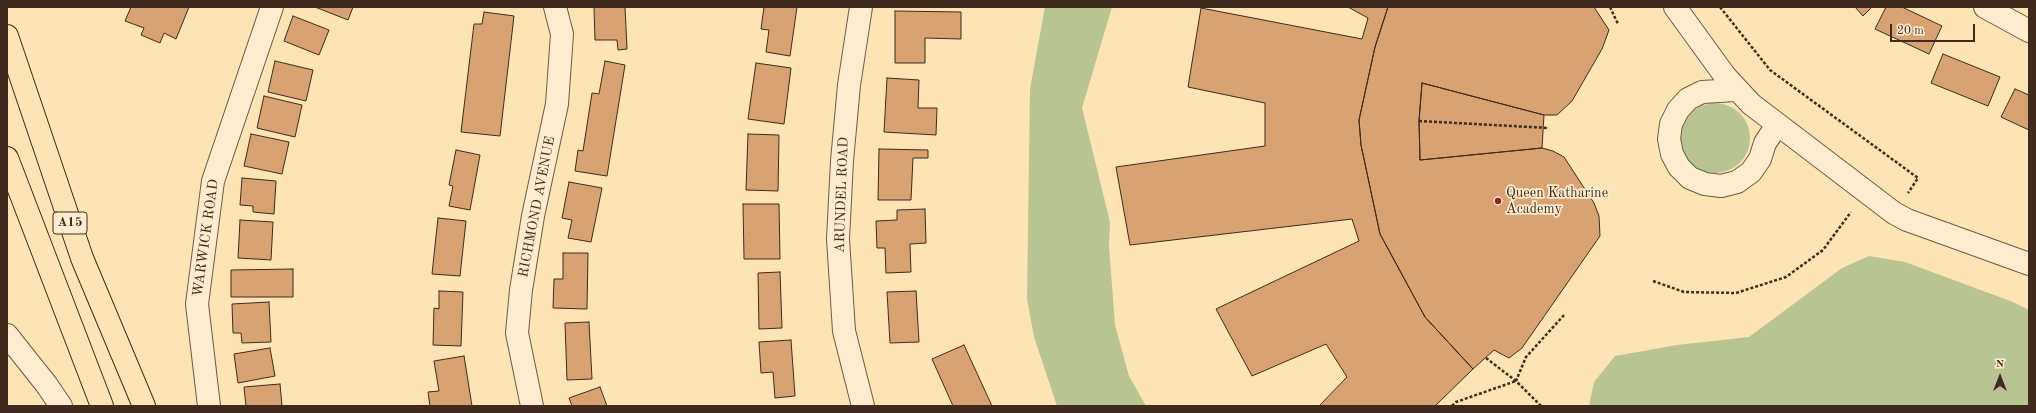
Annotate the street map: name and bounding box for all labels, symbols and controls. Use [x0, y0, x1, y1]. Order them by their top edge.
scale bar [1892, 16, 1977, 42]
text: 20 m [1897, 25, 1924, 37]
street label: RICHMOND AVENUE [515, 135, 559, 279]
street label: ARUNDEL ROAD [832, 137, 852, 253]
street label: WARWICK ROAD [189, 178, 223, 298]
place label: Queen Katharine Academy [1506, 185, 1608, 218]
marker: Queen Katharine Academy [1493, 196, 1503, 206]
road number: A15 [53, 212, 87, 234]
north arrow [1980, 357, 2020, 397]
text: N [1996, 359, 2004, 370]

